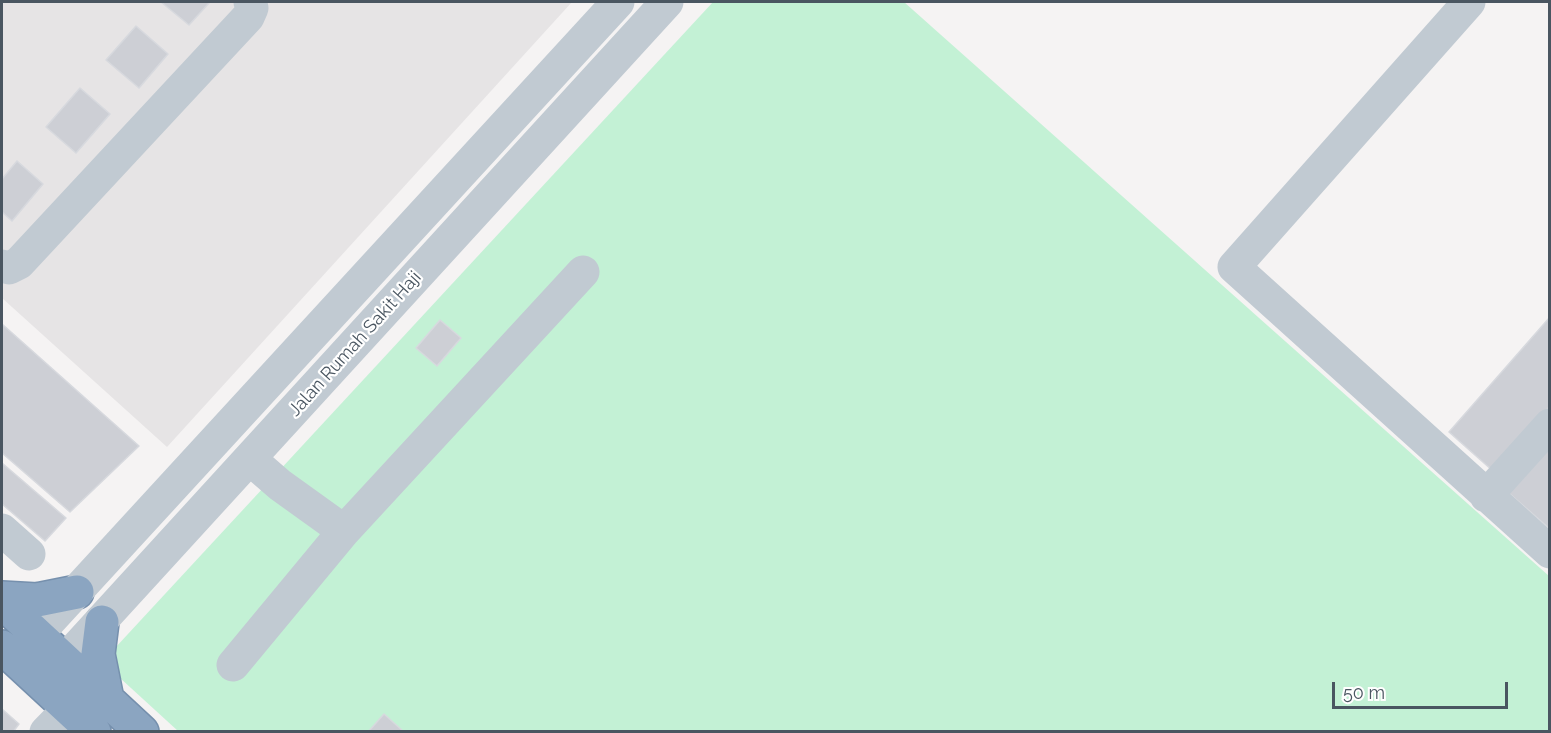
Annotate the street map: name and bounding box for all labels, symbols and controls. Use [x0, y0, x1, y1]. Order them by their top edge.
street label: Jalan Rumah Sakit Haji [284, 267, 426, 421]
scale bar [1335, 670, 1510, 708]
text: 50 m [1343, 682, 1385, 703]

